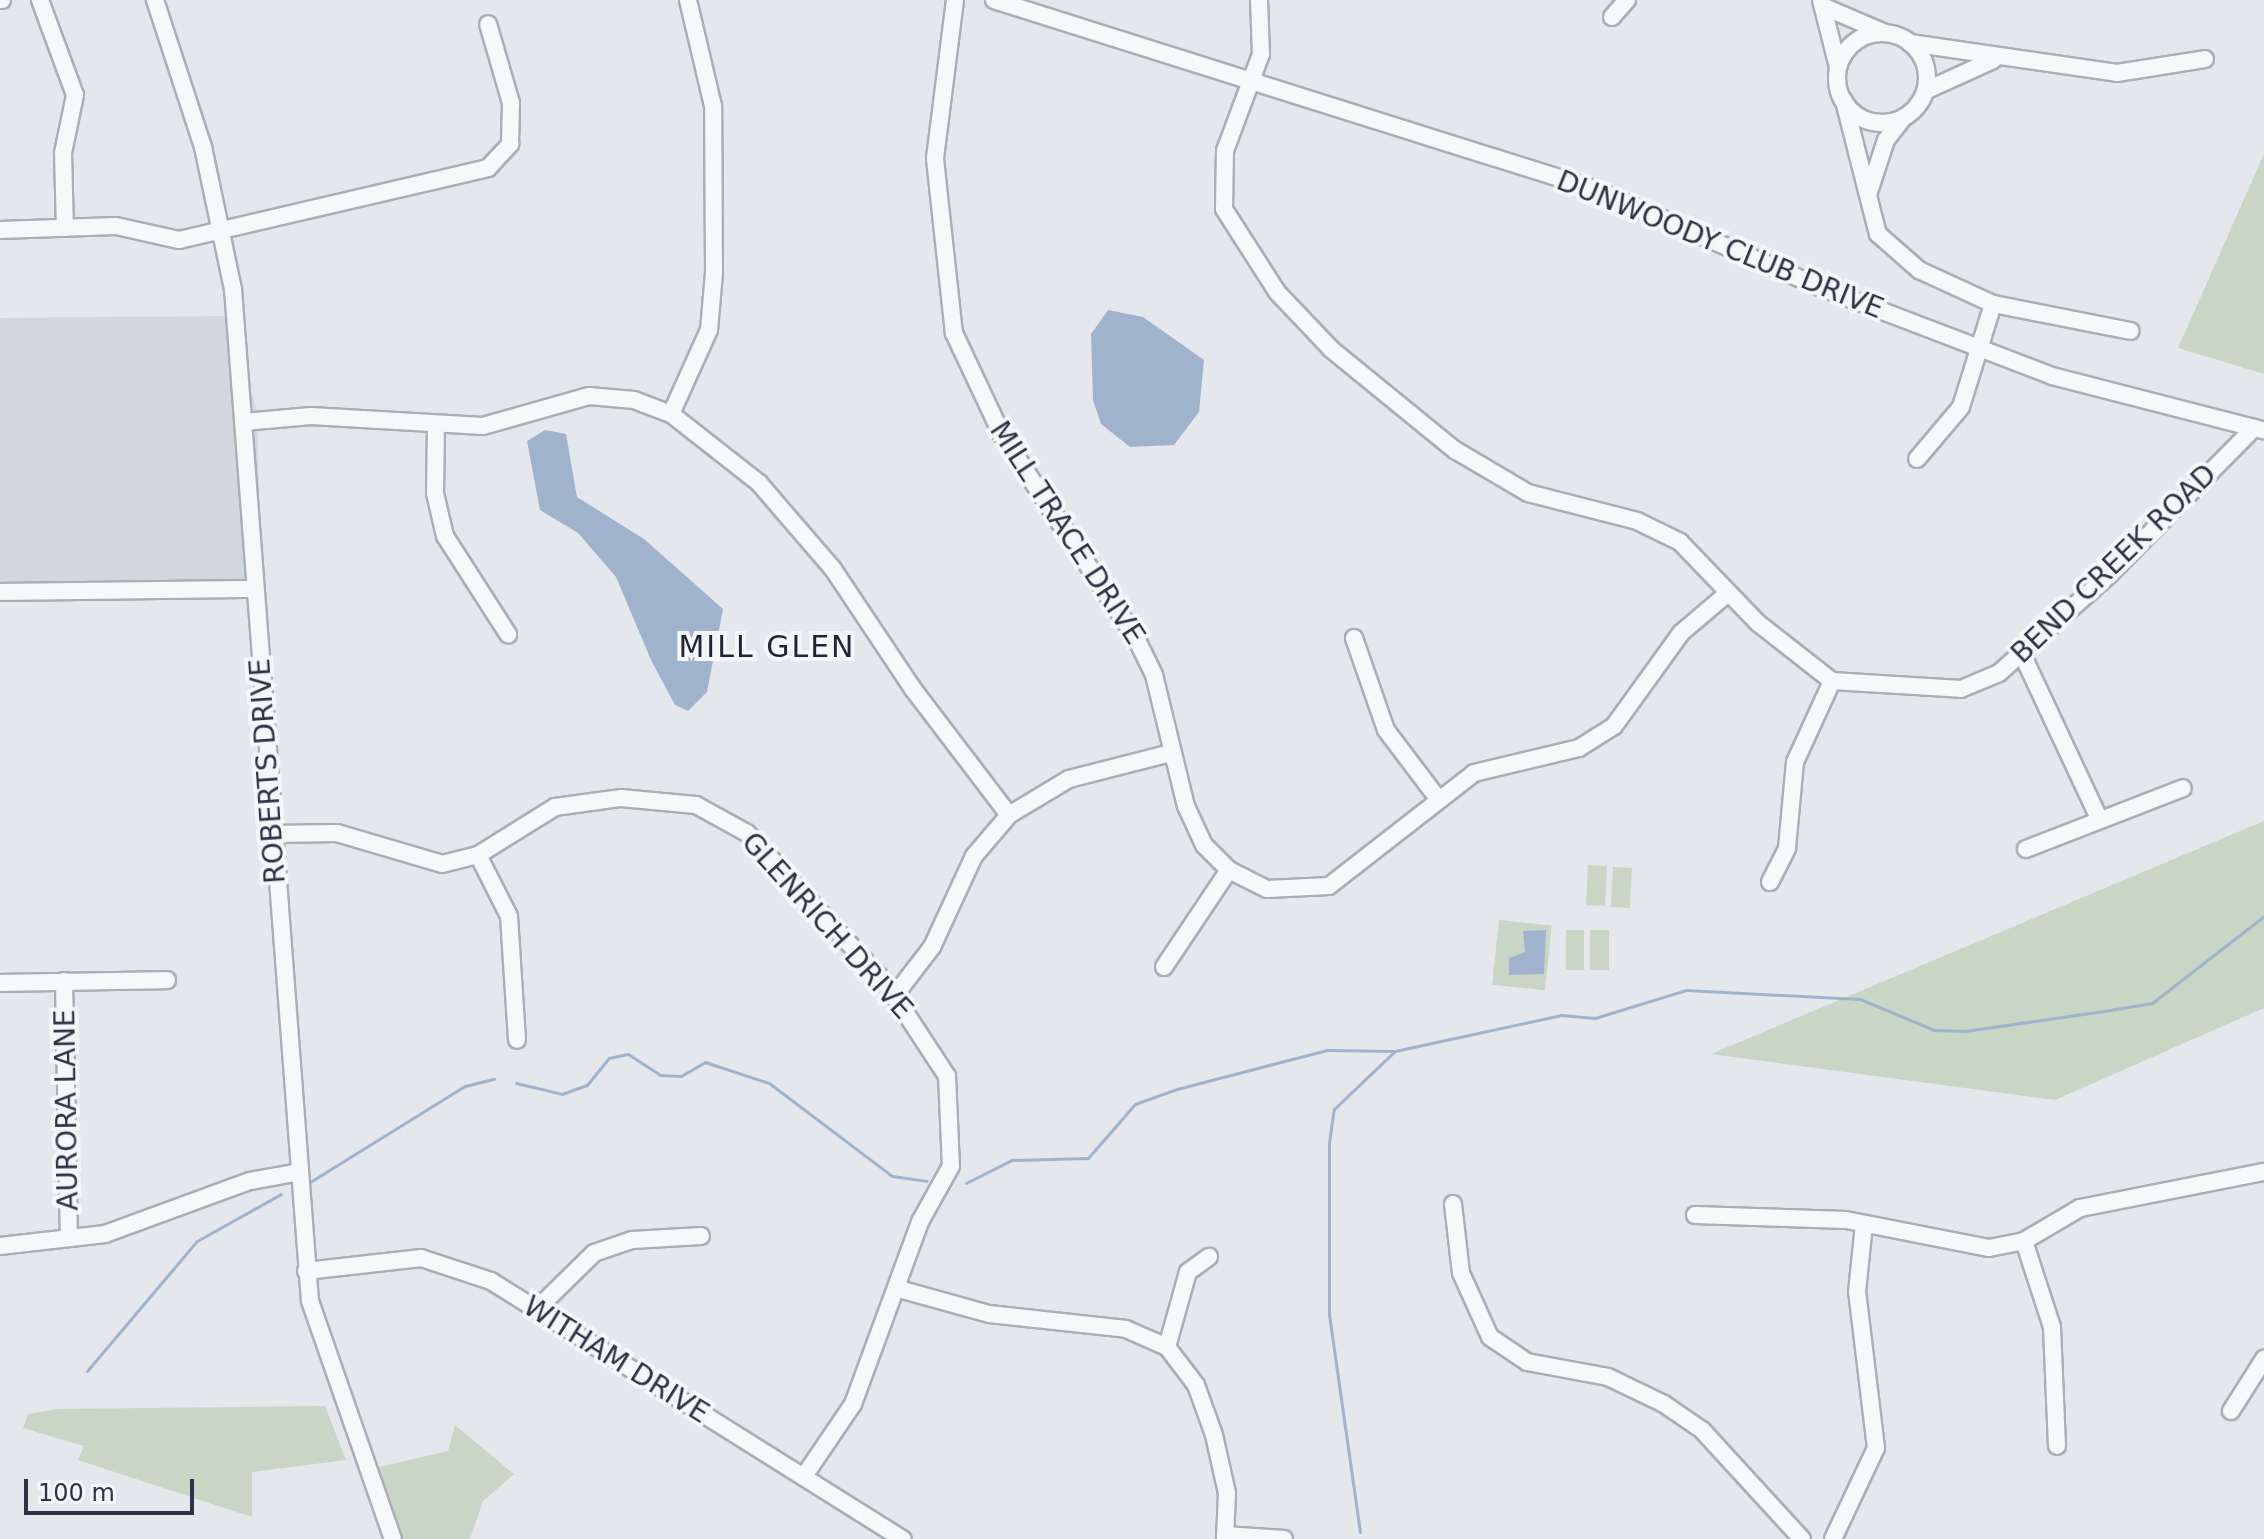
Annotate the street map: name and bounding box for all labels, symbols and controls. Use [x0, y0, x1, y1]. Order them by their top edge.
street label: DUNWOODY CLUB DRIVE [1552, 164, 1888, 326]
street label: MILL TRACE DRIVE [982, 415, 1152, 651]
street label: BEND CREEK ROAD [2005, 458, 2223, 670]
district label: MILL GLEN [678, 629, 856, 665]
street label: ROBERTS DRIVE [243, 657, 293, 885]
street label: GLENRICH DRIVE [734, 826, 920, 1026]
street label: AURORA LANE [48, 1009, 86, 1211]
street label: WITHAM DRIVE [517, 1289, 715, 1431]
scale bar [28, 1463, 198, 1513]
text: 100 m [38, 1479, 115, 1507]

